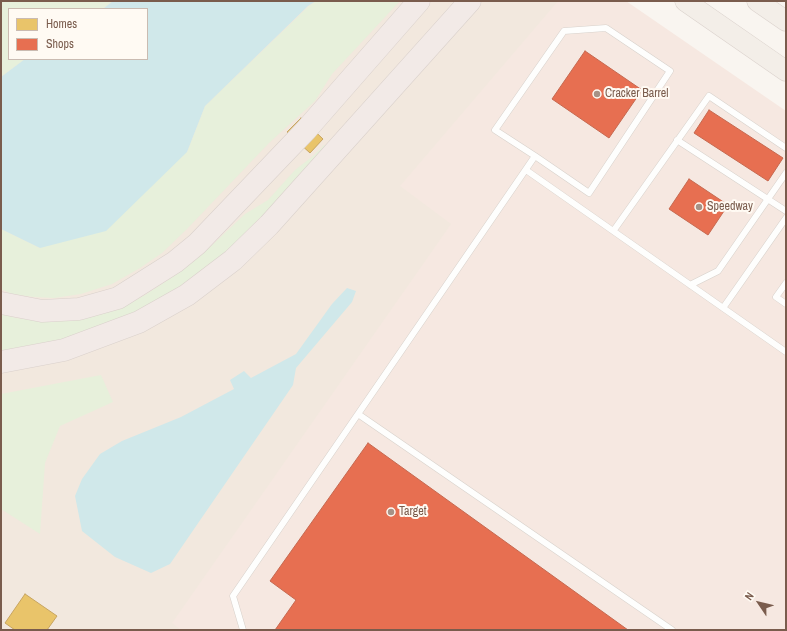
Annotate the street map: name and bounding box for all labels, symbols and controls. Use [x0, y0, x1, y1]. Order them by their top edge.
legend [8, 8, 148, 60]
text: Homes [46, 16, 77, 32]
text: Shops [46, 36, 74, 52]
place label: Cracker Barrel [605, 87, 668, 101]
marker: Cracker Barrel [592, 89, 602, 99]
place label: Speedway [707, 200, 753, 214]
marker: Speedway [694, 202, 704, 212]
place label: Target [399, 505, 427, 519]
marker: Target [386, 507, 396, 517]
north arrow [739, 583, 779, 623]
text: N [742, 589, 757, 603]

